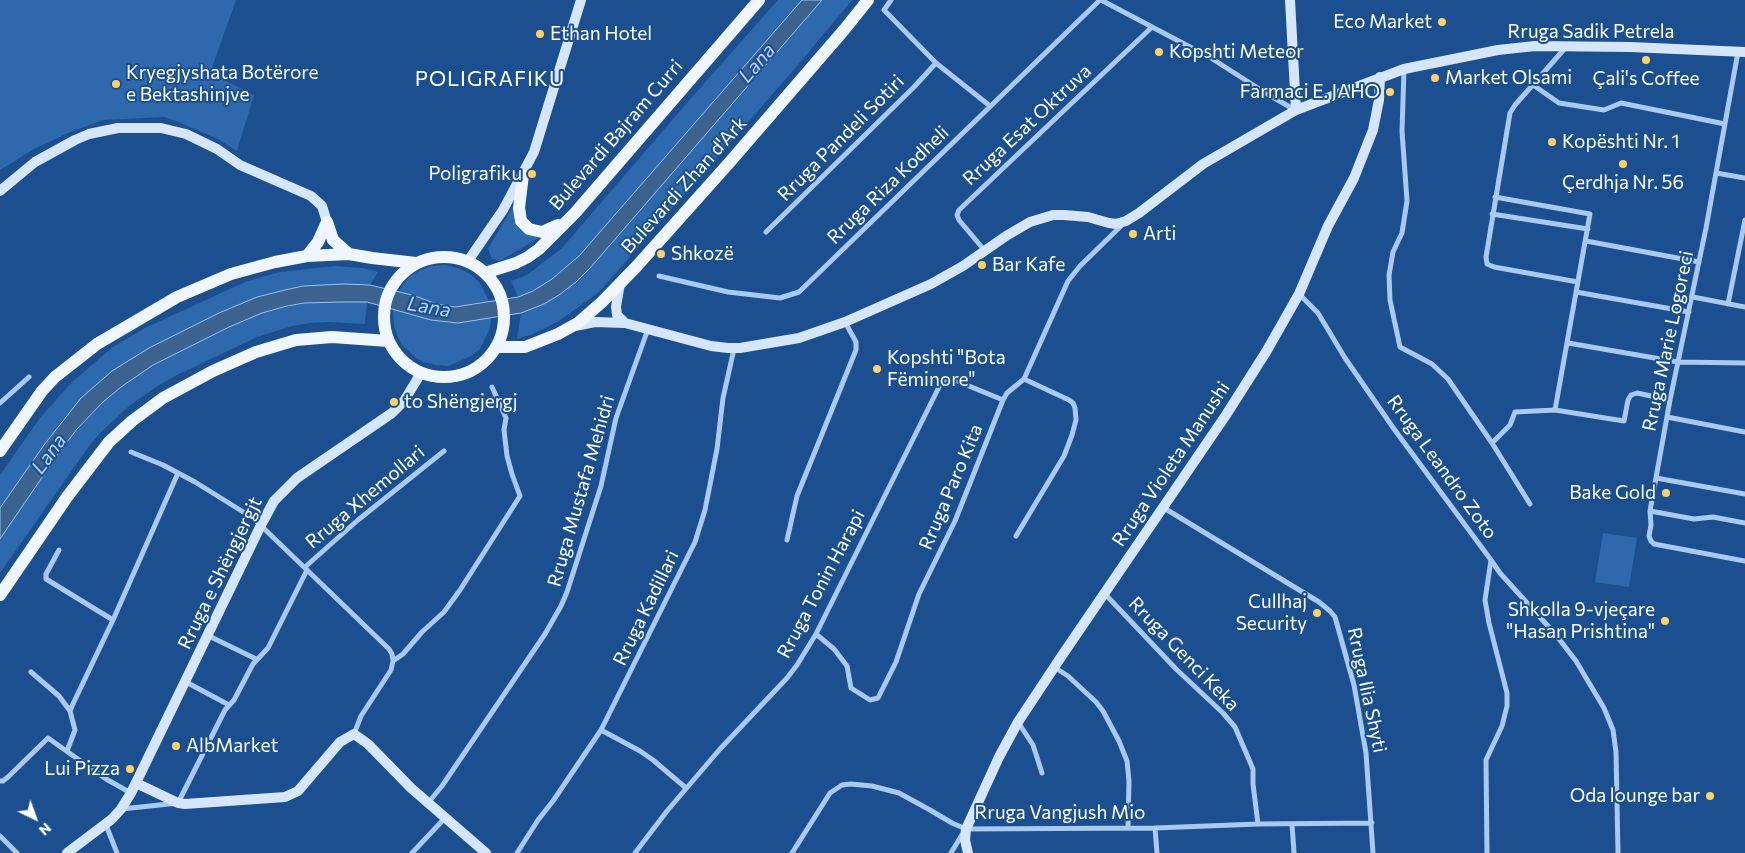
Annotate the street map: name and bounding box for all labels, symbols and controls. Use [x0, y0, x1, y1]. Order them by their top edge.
place label: Eco Market [1333, 11, 1432, 33]
marker: Eco Market [1436, 16, 1448, 28]
street label: Rruga Sadik Petrela [1508, 21, 1674, 43]
place label: Ethan Hotel [550, 23, 652, 45]
marker: Ethan Hotel [534, 28, 546, 40]
water label: Lana [734, 39, 780, 87]
place label: Kopshti Meteor [1169, 41, 1304, 63]
marker: Kopshti Meteor [1153, 46, 1165, 58]
marker: Çali's Coffee [1640, 54, 1652, 66]
street label: Bulevardi Bajram Curri [544, 55, 688, 215]
street label: Rruga Esat Oktruva [958, 60, 1096, 190]
place label: Kryegjyshata Botërore e Bektashinjve [126, 62, 319, 106]
district label: POLIGRAFIKU [413, 66, 567, 92]
place label: Market Olsami [1445, 67, 1572, 89]
place label: Çali's Coffee [1592, 68, 1700, 90]
street label: Rruga Pandeli Sotiri [773, 70, 909, 206]
marker: Market Olsami [1429, 72, 1441, 84]
marker: Kryegjyshata Botërore e Bektashinjve [110, 78, 122, 90]
place label: Farmaci E. JAHO [1240, 81, 1380, 103]
marker: Farmaci E. JAHO [1384, 86, 1396, 98]
street label: Bulevardi Zhan d'Ark [616, 112, 752, 258]
street label: Rruga Riza Kodheli [822, 121, 954, 249]
place label: Kopështi Nr. 1 [1562, 131, 1680, 153]
marker: Kopështi Nr. 1 [1546, 136, 1558, 148]
marker: Çerdhja Nr. 56 [1617, 158, 1629, 170]
place label: Poligrafiku [428, 163, 522, 185]
marker: Poligrafiku [526, 168, 538, 180]
place label: Çerdhja Nr. 56 [1562, 172, 1684, 194]
place label: Arti [1143, 223, 1176, 245]
marker: Arti [1127, 228, 1139, 240]
place label: Shkozë [671, 243, 734, 265]
marker: Shkozë [655, 248, 667, 260]
street label: Rruga Marie Logoreci [1638, 249, 1698, 433]
place label: Bar Kafe [992, 254, 1065, 276]
marker: Bar Kafe [976, 259, 988, 271]
water label: Lana [405, 291, 453, 323]
place label: Kopshti "Bota Fëminore" [887, 347, 1006, 391]
marker: Kopshti "Bota Fëminore" [871, 363, 883, 375]
street label: Rruga Violeta Manushi [1107, 377, 1235, 551]
street label: Rruga Leandro Zoto [1382, 390, 1502, 544]
place label: to Shëngjergj [404, 391, 517, 413]
street label: Rruga Mustafa Mehidri [543, 393, 619, 589]
marker: to Shëngjergj [388, 396, 400, 408]
street label: Rruga Paro Kita [914, 421, 988, 553]
water label: Lana [26, 429, 72, 479]
street label: Rruga Xhemollari [301, 441, 429, 553]
place label: Bake Gold [1569, 482, 1656, 504]
marker: Bake Gold [1660, 487, 1672, 499]
street label: Rruga e Shëngjergjt [173, 493, 267, 653]
street label: Rruga Tonin Harapi [772, 506, 870, 662]
street label: Rruga Kadillari [608, 547, 684, 669]
place label: Cullhaj Security [1236, 591, 1307, 635]
street label: Rruga Genci Keka [1124, 592, 1244, 716]
place label: Shkolla 9-vjeçare "Hasan Prishtina" [1506, 599, 1655, 643]
marker: Cullhaj Security [1311, 607, 1323, 619]
marker: Shkolla 9-vjeçare "Hasan Prishtina" [1659, 615, 1671, 627]
street label: Rruga Ilia Shyti [1343, 625, 1391, 755]
place label: AlbMarket [186, 735, 278, 757]
marker: AlbMarket [170, 740, 182, 752]
place label: Lui Pizza [44, 758, 120, 780]
marker: Lui Pizza [124, 763, 136, 775]
place label: Oda lounge bar [1570, 785, 1700, 807]
marker: Oda lounge bar [1704, 790, 1716, 802]
north arrow [10, 793, 60, 843]
street label: Rruga Vangjush Mio [975, 802, 1145, 824]
text: N [36, 820, 55, 839]

